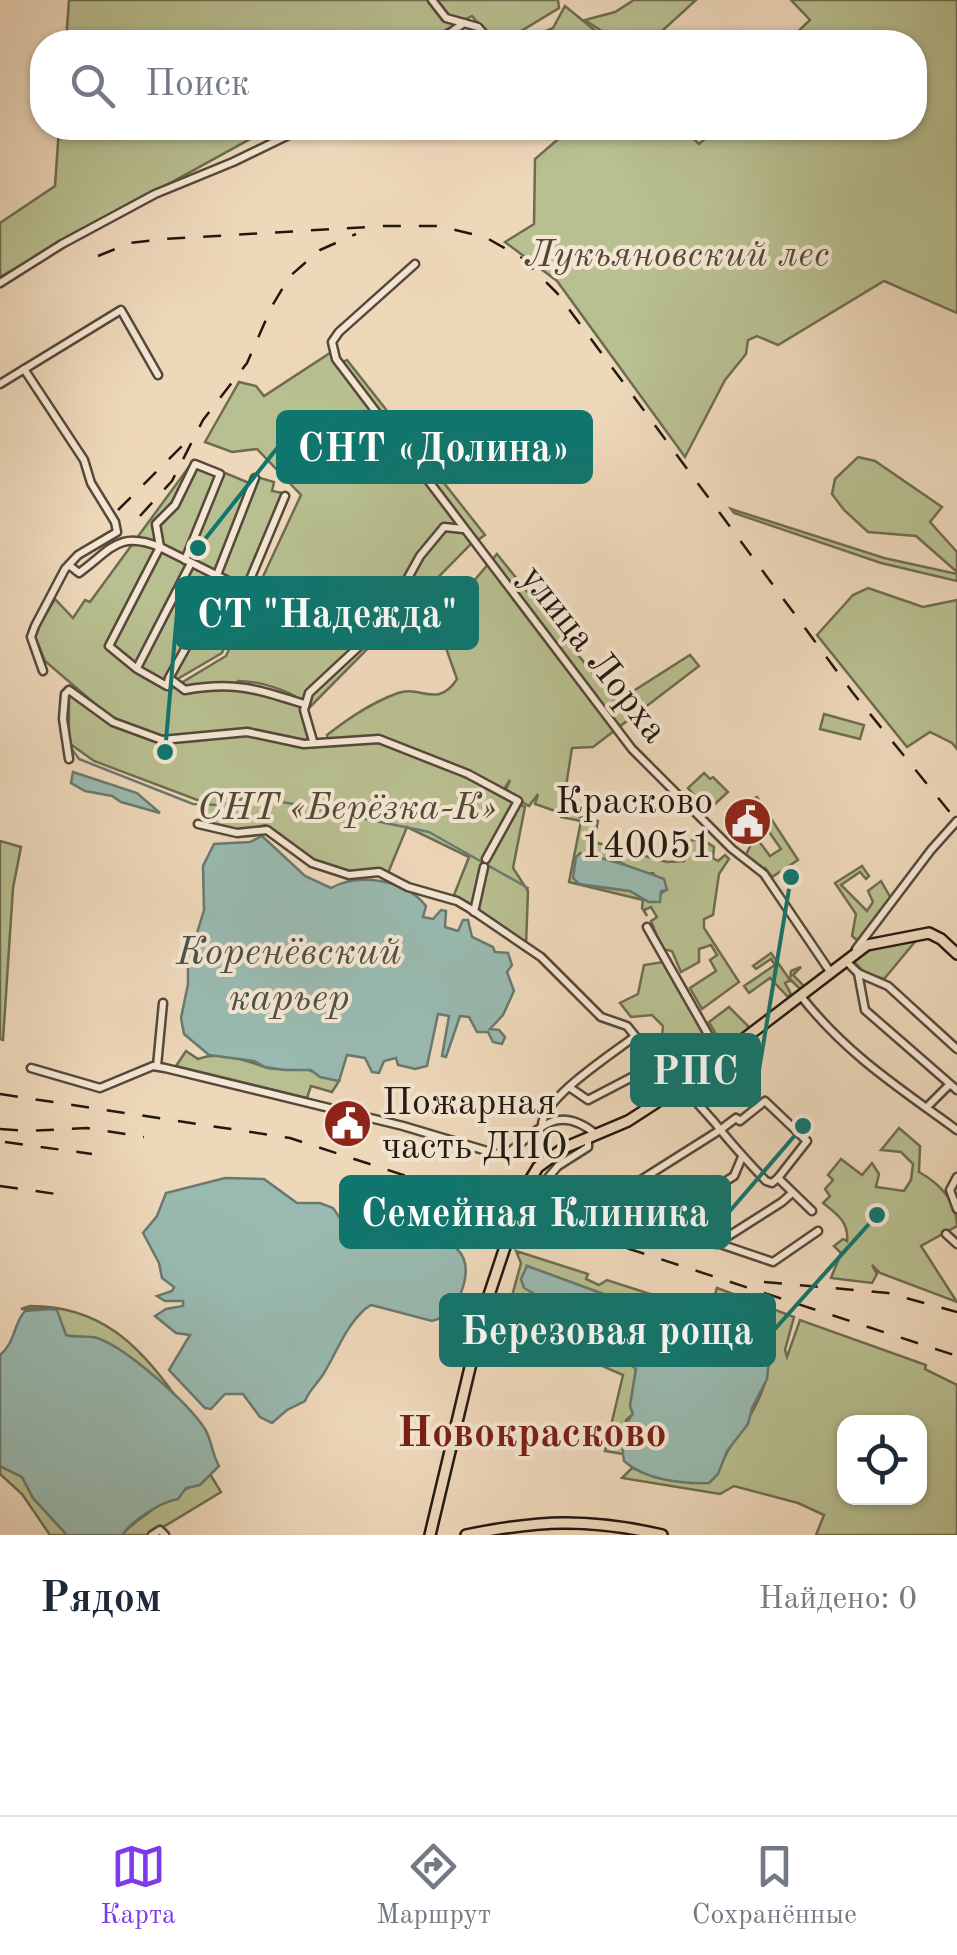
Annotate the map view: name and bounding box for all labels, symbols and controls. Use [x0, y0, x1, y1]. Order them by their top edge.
search box [30, 30, 927, 140]
icon: search [65, 58, 120, 113]
text: Поиск [145, 66, 250, 104]
park label: Лукьяновский лес [524, 237, 830, 275]
callout: СНТ «Долина» [278, 412, 591, 482]
text: СНТ «Долина» [298, 431, 570, 471]
street label: улица Лорха [512, 559, 673, 751]
callout: СТ "Надежда" [177, 578, 477, 648]
text: СТ "Надежда" [197, 597, 457, 637]
place label: Красково 140051 [555, 784, 713, 866]
park label: СНТ «Берёзка-К» [197, 790, 497, 828]
public building icon: Красково 140051 [722, 796, 774, 848]
water label: Коренёвский карьер [175, 934, 402, 1020]
callout: РПС [632, 1035, 759, 1105]
text: РПС [652, 1054, 738, 1094]
place label: Пожарная часть ДПО [382, 1085, 567, 1167]
public building icon: Пожарная часть ДПО [321, 1097, 373, 1149]
callout: Семейная Клиника [341, 1177, 729, 1247]
text: Семейная Клиника [361, 1196, 709, 1236]
callout: Березовая роща [441, 1295, 774, 1365]
text: Березовая роща [460, 1314, 754, 1354]
district label: Новокрасково [397, 1414, 667, 1456]
map controls [837, 1415, 927, 1505]
button: locate [837, 1415, 927, 1505]
text: Рядом [40, 1579, 162, 1621]
text: Найдено: 0 [758, 1584, 917, 1616]
tab: Карта [100, 1839, 176, 1934]
tab: Маршрут [376, 1839, 491, 1934]
tab: Сохранённые [692, 1839, 857, 1934]

